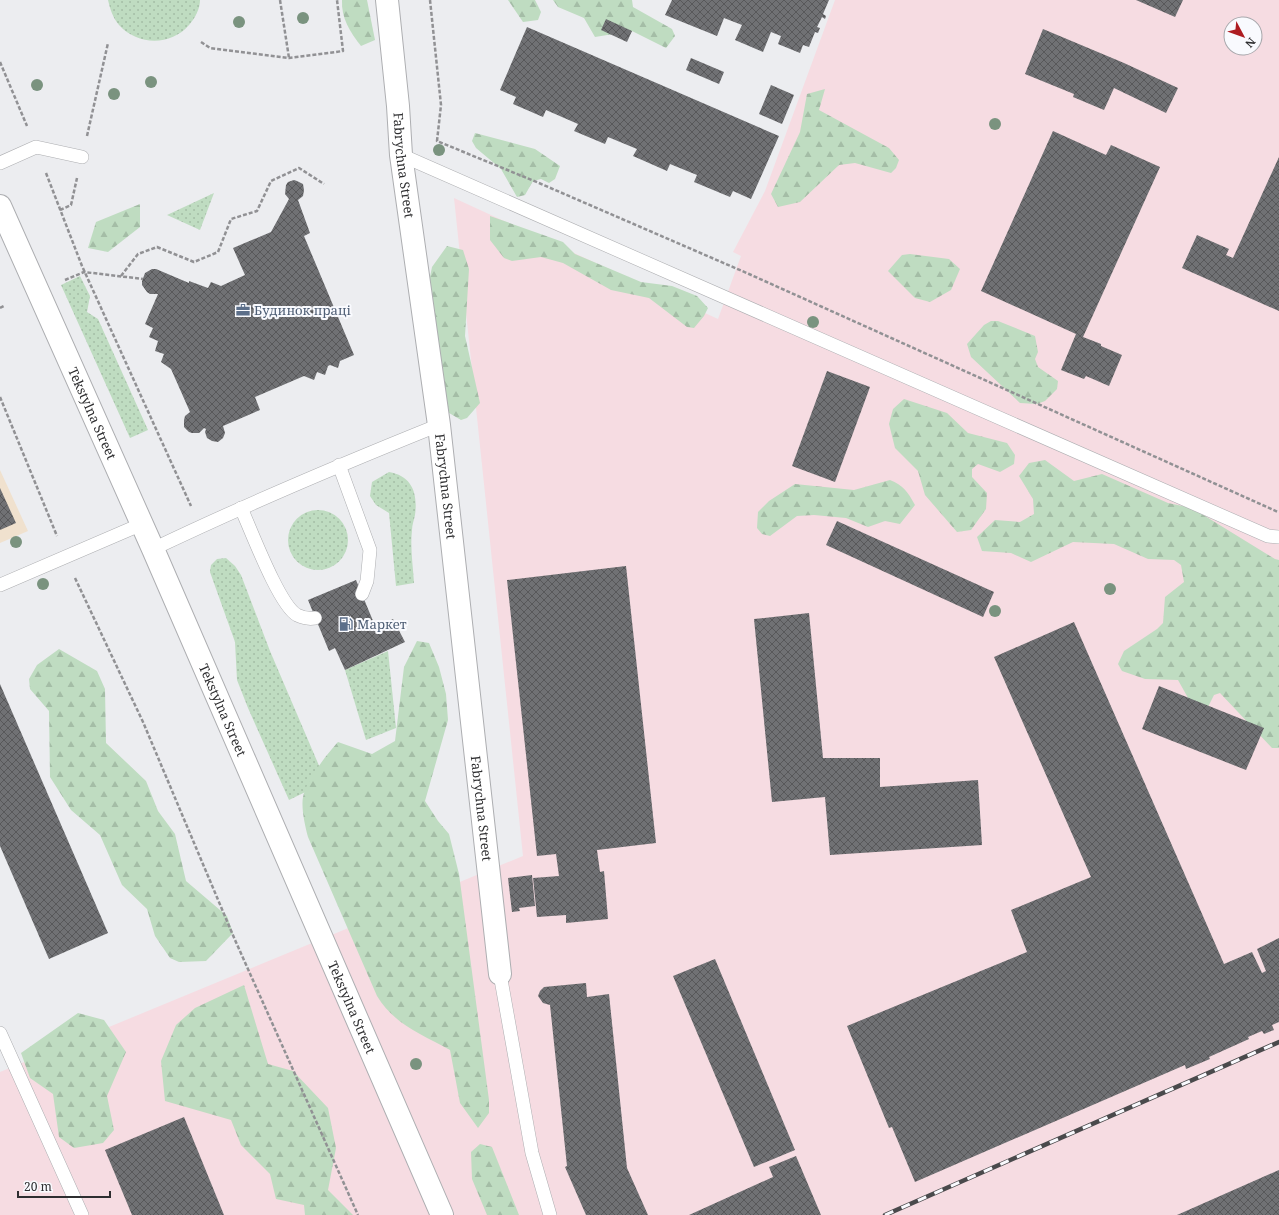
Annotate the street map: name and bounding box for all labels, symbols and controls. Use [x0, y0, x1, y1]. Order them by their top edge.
north arrow [1223, 16, 1263, 56]
text: N [1242, 35, 1259, 51]
street label: Fabrychna Street [389, 112, 419, 219]
place label: Будинок праці [254, 301, 352, 319]
office icon: Будинок праці [235, 302, 251, 318]
street label: Tekstylna Street [64, 364, 121, 463]
street label: Fabrychna Street [431, 433, 461, 540]
place label: Маркет [357, 615, 407, 633]
fuel station icon: Маркет [338, 616, 354, 632]
street label: Tekstylna Street [195, 661, 251, 759]
street label: Fabrychna Street [467, 755, 496, 862]
street label: Tekstylna Street [324, 958, 380, 1057]
scale bar [18, 1173, 110, 1199]
text: 20 m [24, 1178, 52, 1195]

